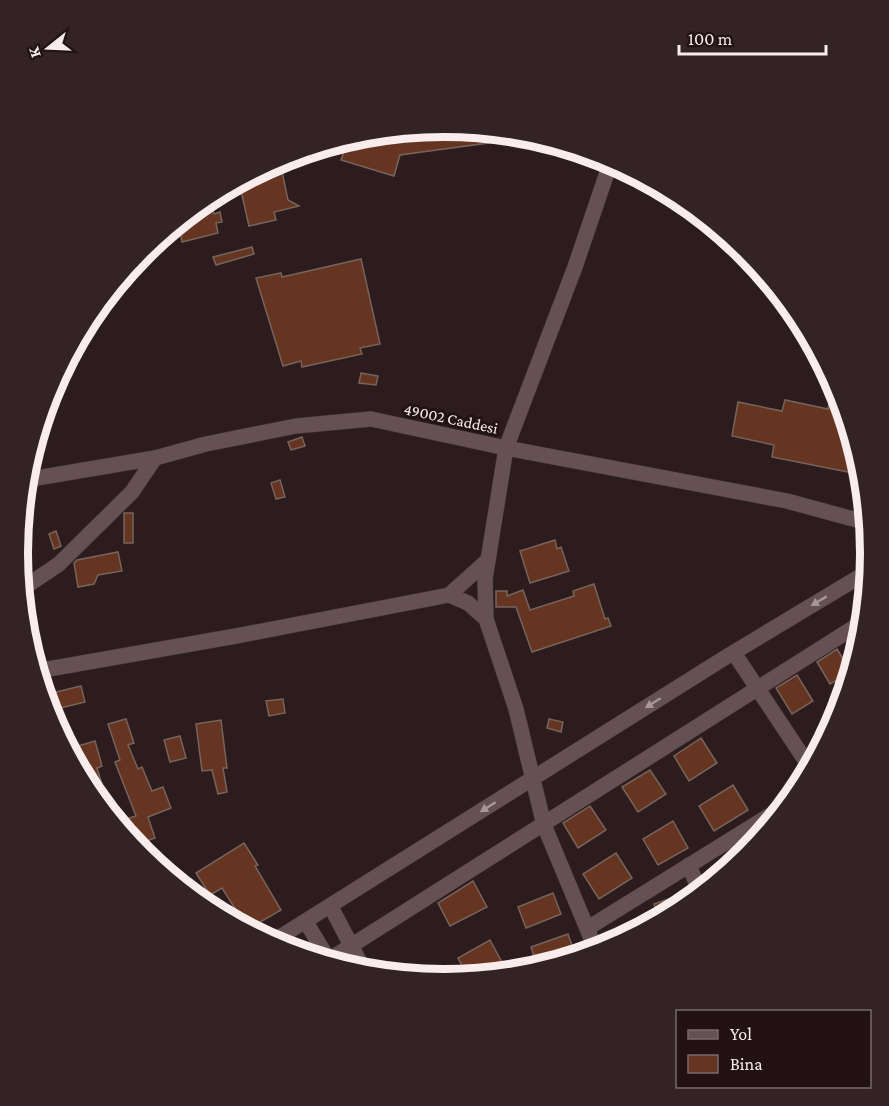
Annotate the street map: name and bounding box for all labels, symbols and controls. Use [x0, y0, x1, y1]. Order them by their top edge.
north arrow [18, 18, 78, 78]
scale bar [679, 18, 826, 56]
text: 100 m [688, 29, 733, 49]
text: K [24, 44, 44, 60]
street label: 49002 Caddesi [402, 400, 500, 437]
one-way arrow [811, 596, 827, 607]
one-way arrow [645, 698, 661, 709]
one-way arrow [480, 801, 496, 812]
legend [676, 1010, 871, 1088]
text: Yol [730, 1024, 752, 1044]
text: Bina [730, 1054, 763, 1074]

